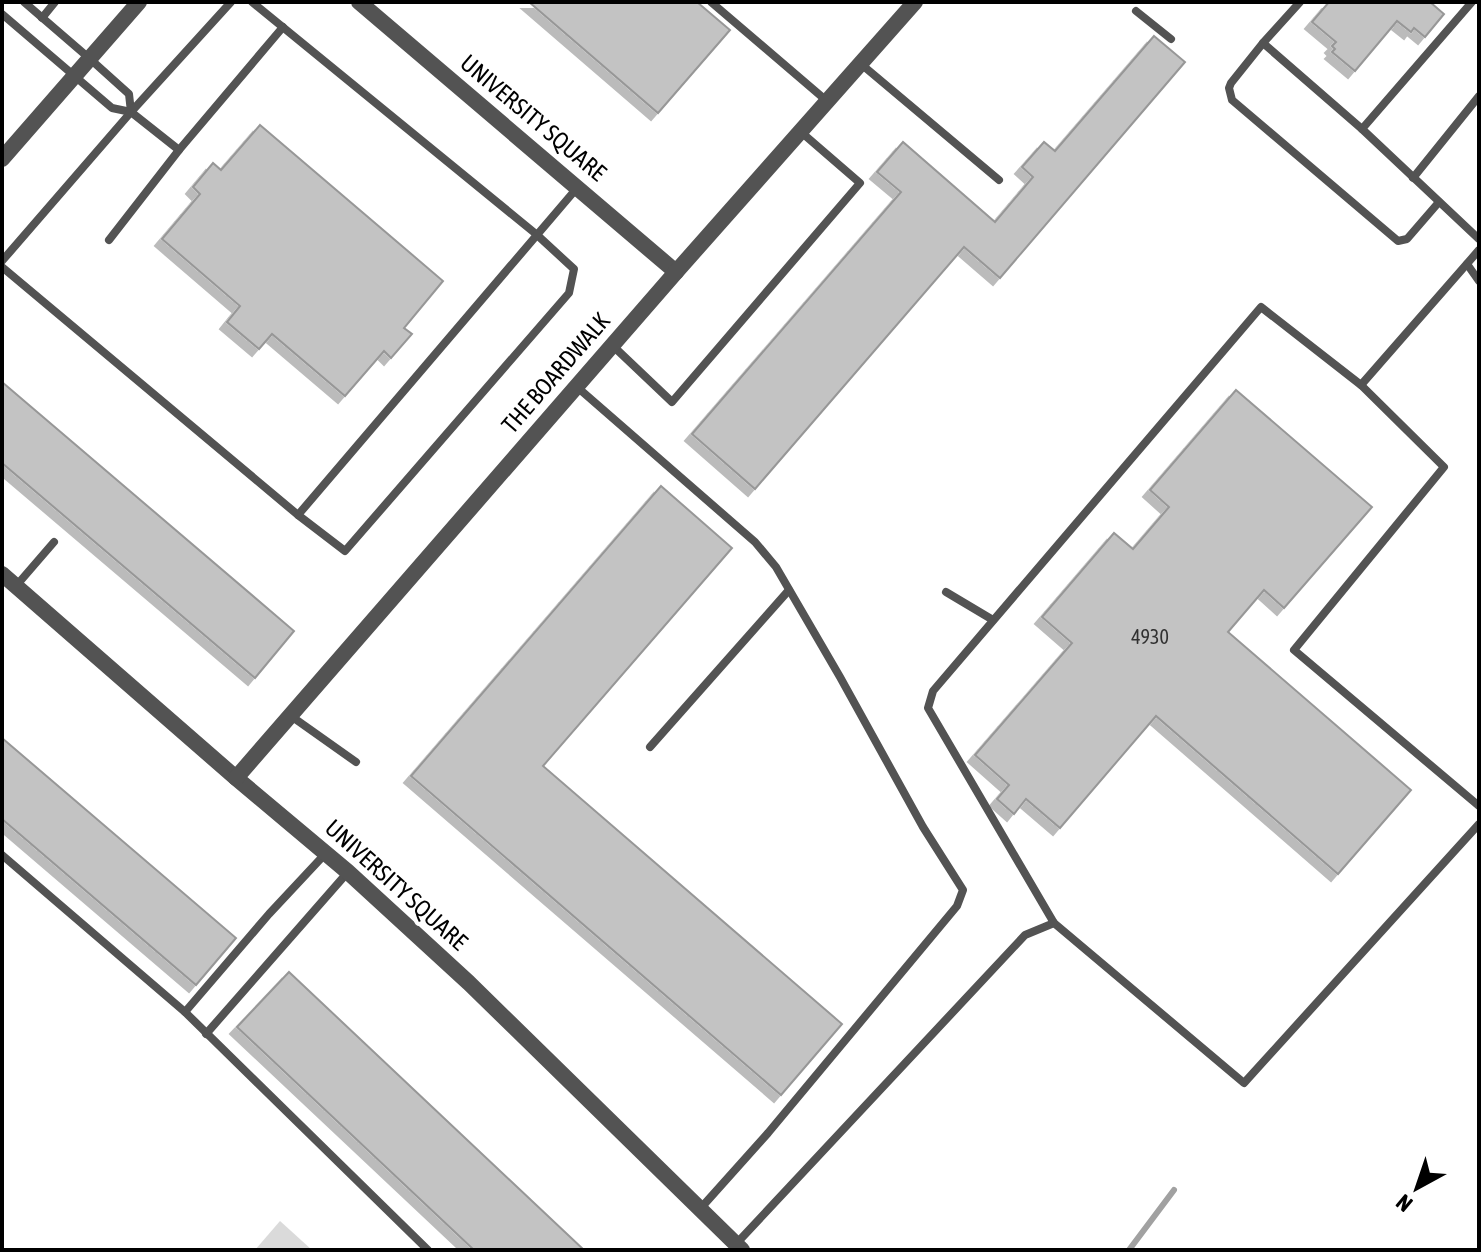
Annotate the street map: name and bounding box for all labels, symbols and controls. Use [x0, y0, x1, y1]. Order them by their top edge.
street label: UNIVERSITY SQUARE [455, 49, 611, 186]
street label: THE BOARDWALK [496, 307, 615, 438]
house number: 4930 [1131, 625, 1169, 648]
street label: UNIVERSITY SQUARE [320, 814, 473, 955]
north arrow [1377, 1148, 1457, 1228]
text: N [1391, 1189, 1417, 1217]

